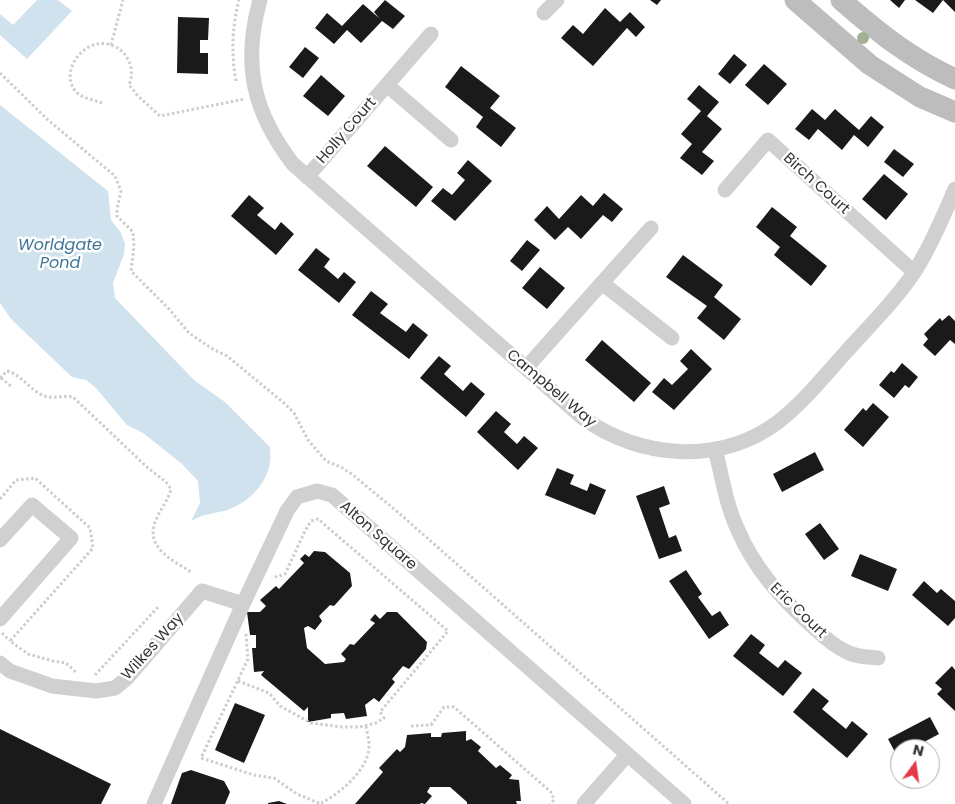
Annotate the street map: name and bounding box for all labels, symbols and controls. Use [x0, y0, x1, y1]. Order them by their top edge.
street label: Holly Court [313, 94, 381, 168]
street label: Birch Court [779, 150, 853, 218]
water label: Worldgate Pond [18, 236, 102, 274]
street label: Campbell Way [503, 346, 599, 432]
street label: Alton Square [336, 498, 420, 574]
street label: Eric Court [766, 580, 830, 642]
street label: Wilkes Way [118, 610, 188, 684]
north arrow [890, 739, 940, 789]
text: N [911, 739, 926, 761]

